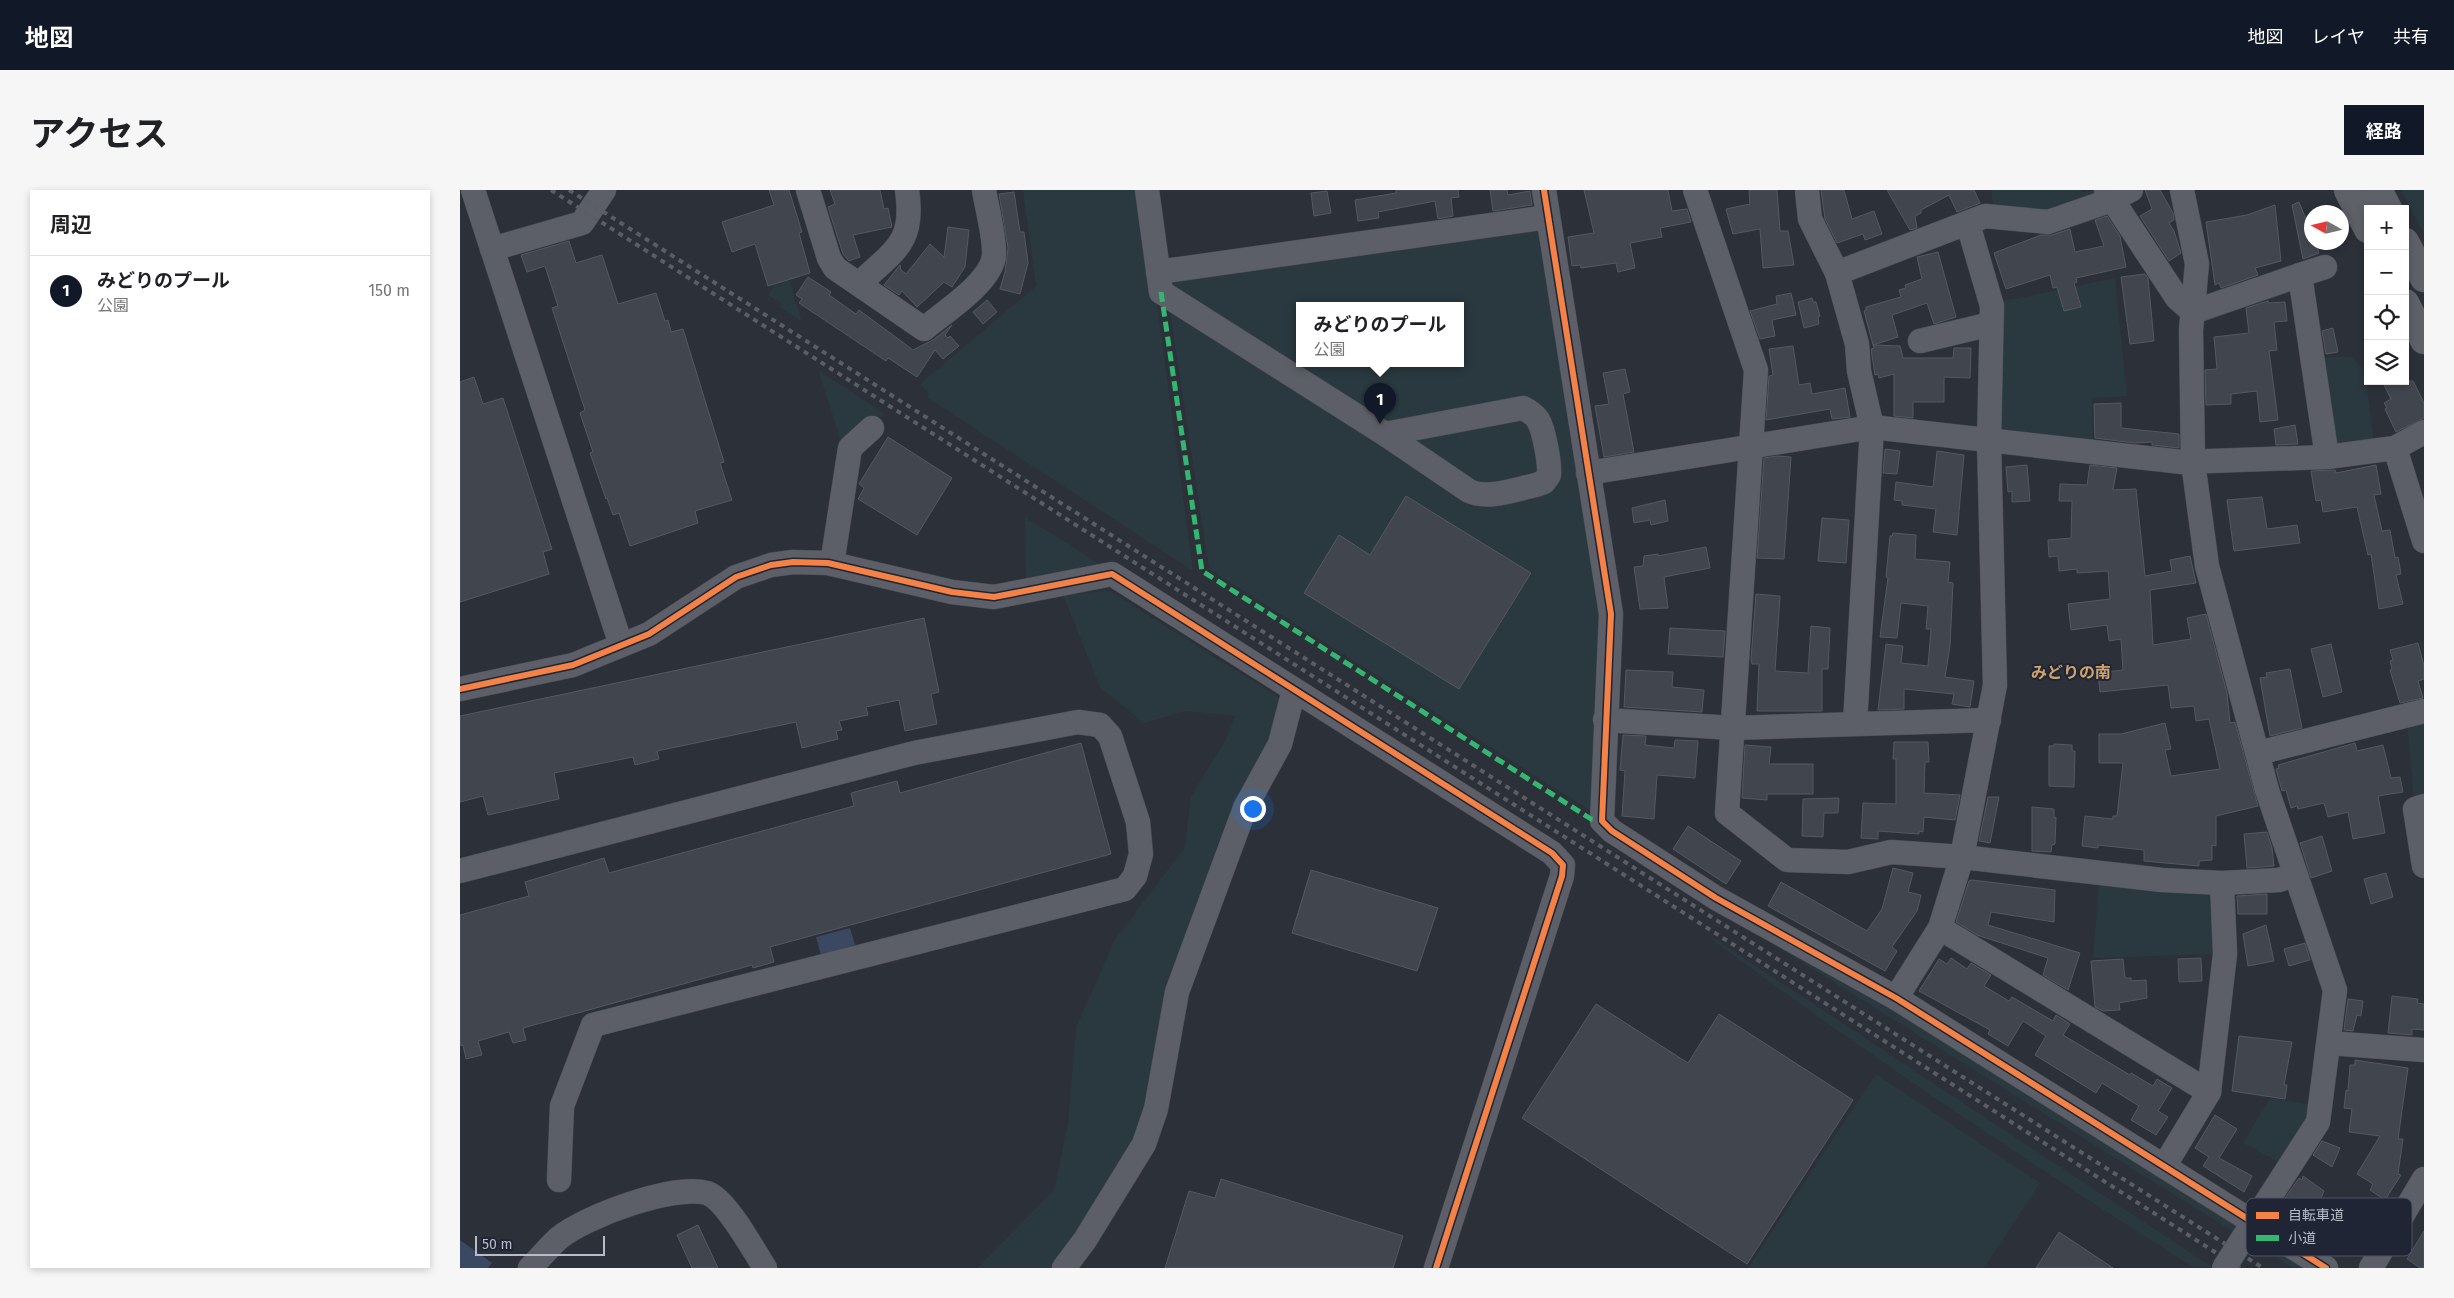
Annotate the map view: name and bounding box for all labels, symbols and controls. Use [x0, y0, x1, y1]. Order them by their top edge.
text: 地図 [25, 24, 73, 52]
text: 地図 [2248, 26, 2284, 48]
text: レイヤ [2312, 26, 2365, 48]
text: 共有 [2393, 26, 2429, 48]
button: 経路 [2344, 105, 2424, 155]
text: アクセス [30, 113, 168, 155]
north arrow [2304, 205, 2349, 250]
map controls [2364, 205, 2409, 385]
button: + [2364, 205, 2409, 250]
text: 周辺 [50, 212, 92, 238]
button: − [2364, 250, 2409, 295]
text: みどりのプール [97, 269, 230, 292]
text: 1 [62, 281, 70, 300]
text: 150 m [368, 281, 410, 300]
button: locate [2364, 295, 2409, 340]
text: 公園 [97, 296, 129, 315]
popup [1296, 302, 1464, 367]
text: みどりのプール [1313, 313, 1447, 336]
text: 公園 [1313, 340, 1346, 359]
button: layers [2364, 340, 2409, 385]
pin: 1 [1364, 383, 1396, 424]
district label: みどりの南 [2031, 663, 2111, 682]
your location [1240, 796, 1266, 822]
legend [2246, 1198, 2412, 1256]
text: 自転車道 [2288, 1207, 2344, 1224]
text: 小道 [2288, 1230, 2316, 1247]
scale bar [475, 1233, 605, 1256]
text: 50 m [482, 1236, 513, 1253]

